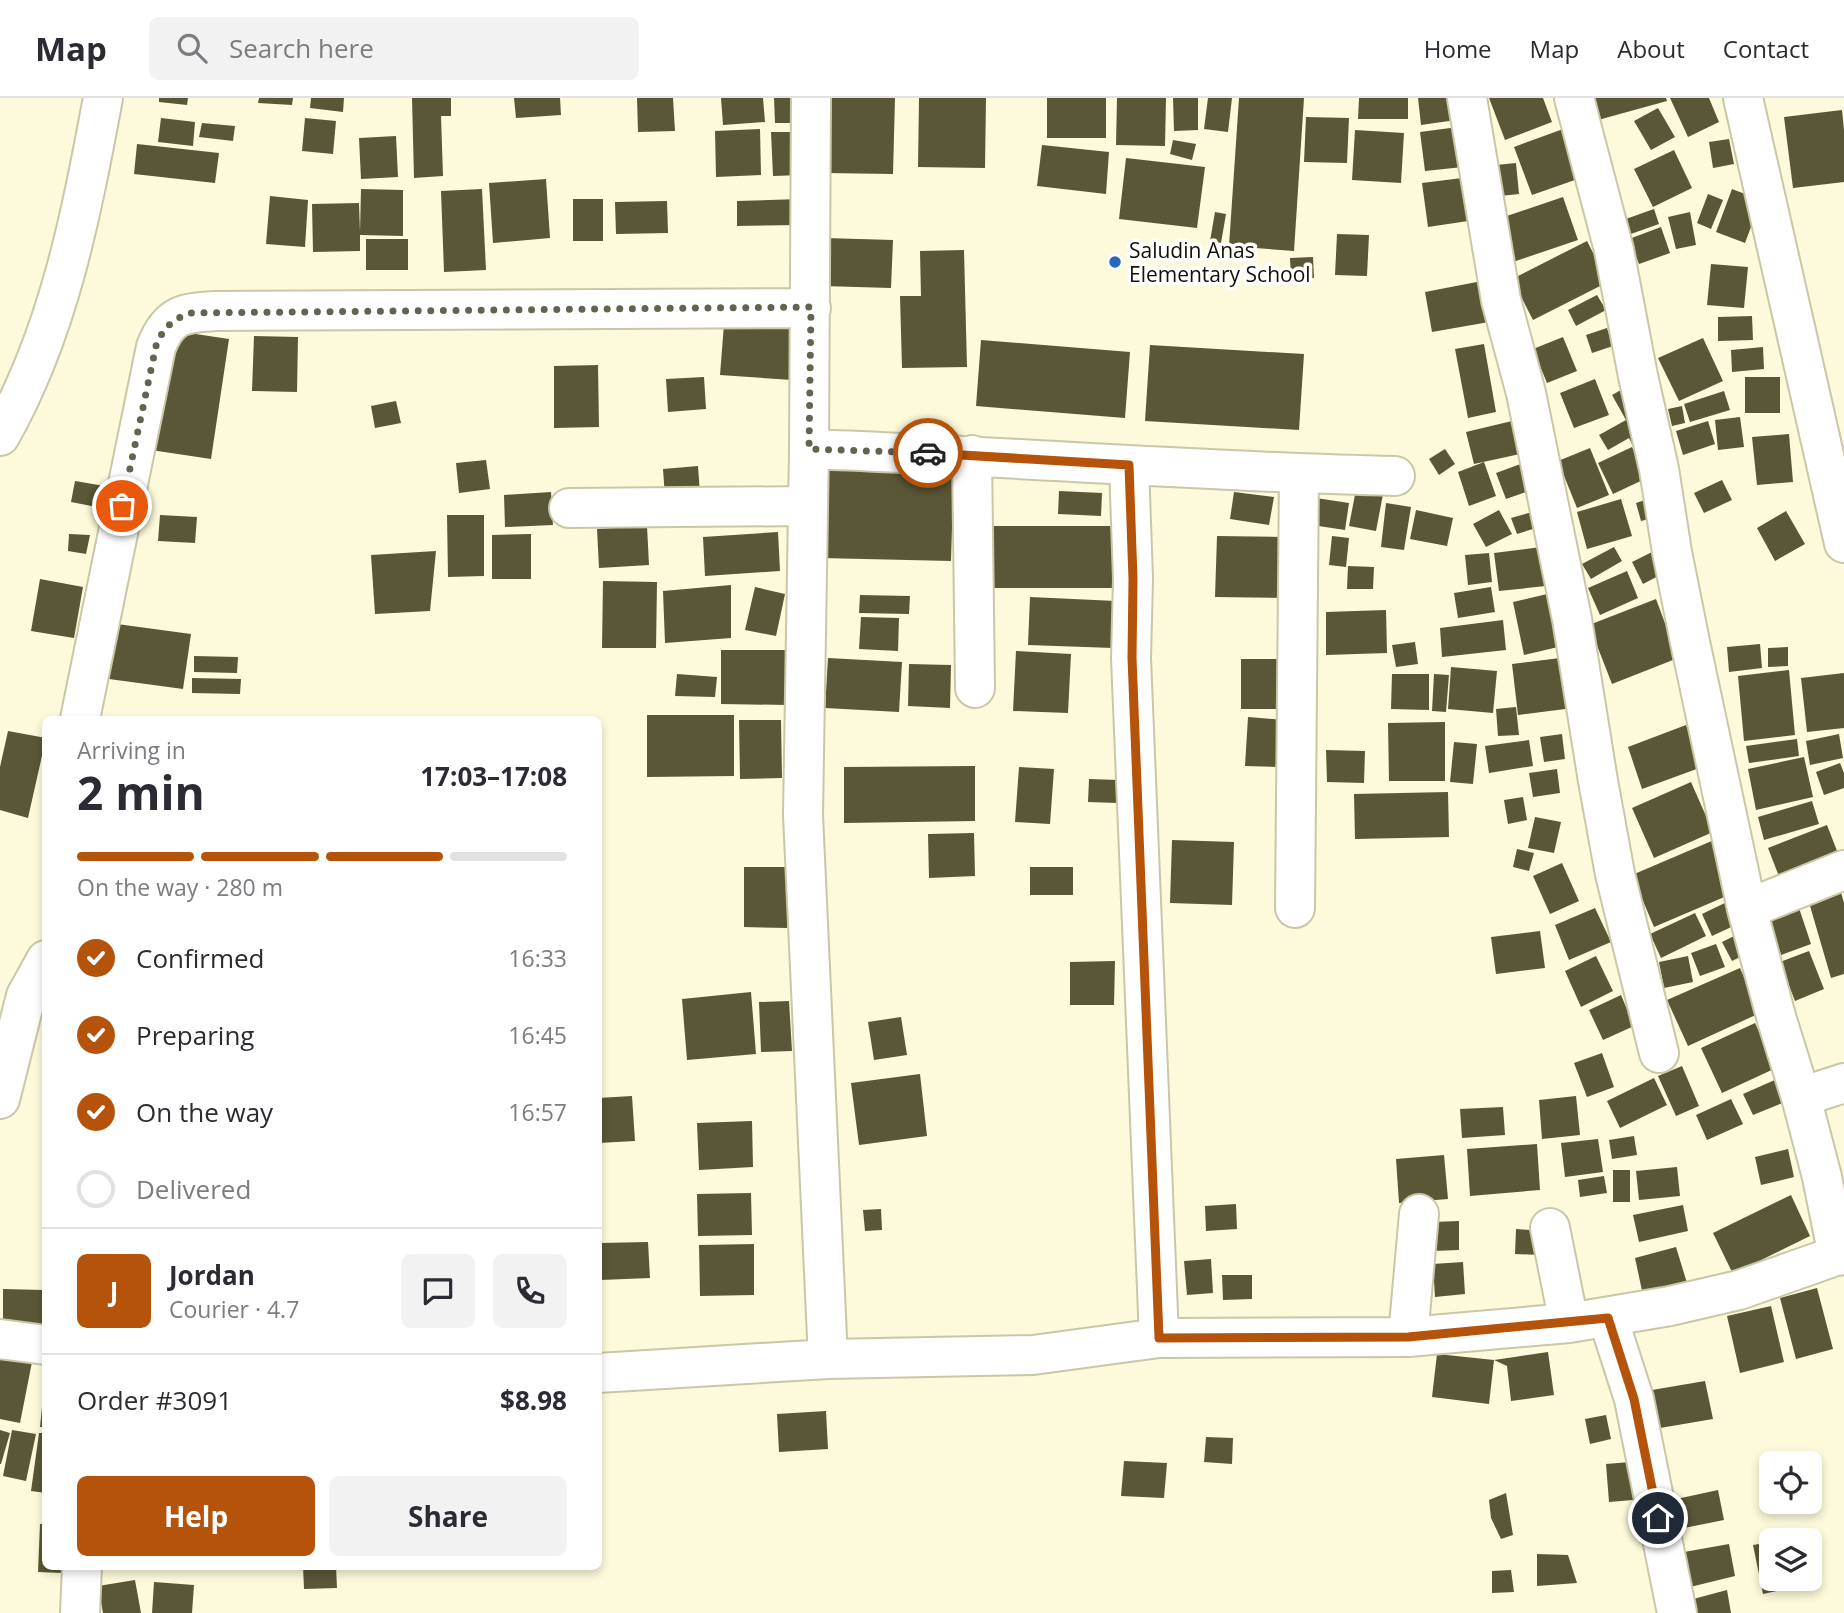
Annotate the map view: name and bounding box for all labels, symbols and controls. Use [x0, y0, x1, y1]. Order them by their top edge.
search box [149, 17, 639, 80]
text: Map [35, 26, 107, 71]
icon: search [173, 29, 211, 67]
text: Search here [229, 30, 374, 66]
text: Home [1424, 32, 1492, 65]
text: Map [1530, 32, 1579, 65]
text: About [1617, 32, 1685, 65]
text: Contact [1723, 32, 1809, 65]
place label: Saludin Anas Elementary School [1129, 236, 1311, 288]
marker: Saludin Anas Elementary School [1107, 254, 1123, 270]
courier [893, 418, 963, 488]
icon: car [909, 434, 947, 472]
pin [92, 476, 152, 536]
icon: bag [103, 487, 141, 525]
text: Arriving in [77, 734, 186, 766]
text: 17:03–17:08 [420, 758, 567, 794]
text: 2 min [77, 761, 205, 823]
text: On the way · 280 m [77, 871, 283, 903]
icon: check [77, 939, 115, 977]
text: Confirmed [136, 940, 264, 976]
text: 16:33 [508, 942, 567, 974]
icon: check [77, 1016, 115, 1054]
text: Preparing [136, 1017, 254, 1053]
text: 16:45 [508, 1019, 567, 1051]
icon: check [77, 1093, 115, 1131]
text: On the way [136, 1094, 273, 1130]
text: 16:57 [508, 1096, 567, 1128]
text: Delivered [136, 1171, 251, 1207]
button: chat [401, 1254, 475, 1328]
button: phone [493, 1254, 567, 1328]
text: Jordan [169, 1257, 255, 1293]
text: J [110, 1273, 118, 1309]
text: Courier · 4.7 [169, 1293, 299, 1325]
text: Order #3091 [77, 1382, 232, 1418]
text: $8.98 [500, 1382, 567, 1418]
map controls [1759, 1451, 1822, 1591]
button: locate [1759, 1451, 1822, 1514]
button: Help [77, 1476, 315, 1556]
button: Share [329, 1476, 567, 1556]
pin [1628, 1488, 1688, 1548]
icon: home [1639, 1499, 1677, 1537]
button: layers [1759, 1528, 1822, 1591]

